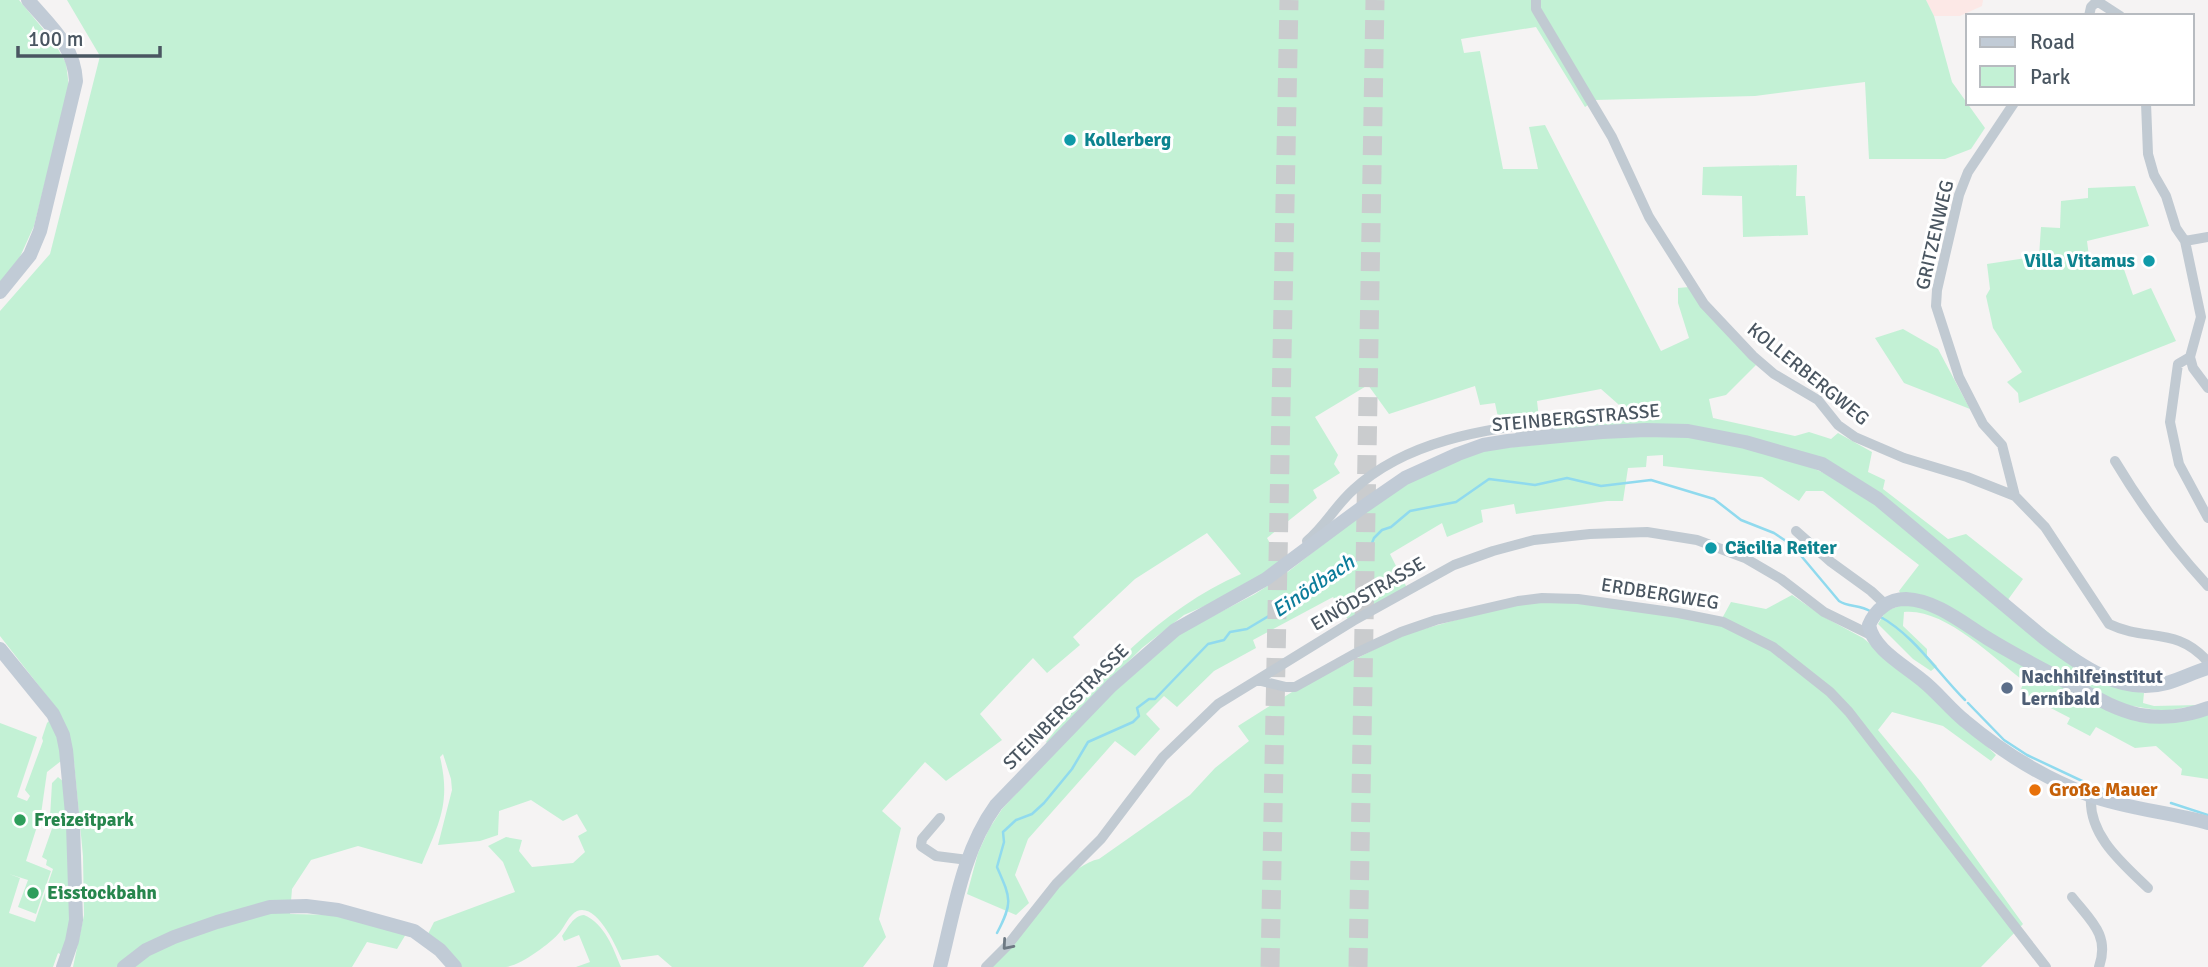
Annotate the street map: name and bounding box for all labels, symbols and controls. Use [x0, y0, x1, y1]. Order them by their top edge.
scale bar [18, 14, 159, 58]
legend [1966, 14, 2194, 105]
text: 100 m [28, 26, 83, 52]
text: Road [2030, 29, 2075, 55]
text: Park [2030, 64, 2071, 90]
place label: Kollerberg [1084, 128, 1171, 152]
marker: Kollerberg [1062, 132, 1078, 148]
street label: GRITZENWEG [1911, 178, 1959, 292]
place label: Villa Vitamus [2024, 249, 2135, 273]
marker: Villa Vitamus [2141, 253, 2157, 269]
street label: KOLLERBERGWEG [1742, 318, 1874, 430]
street label: STEINBERGSTRASSE [1491, 399, 1661, 437]
place label: Cäcilia Reiter [1725, 536, 1837, 560]
marker: Cäcilia Reiter [1703, 540, 1719, 556]
water label: Einödbach [1267, 549, 1360, 623]
street label: EINÖDSTRASSE [1306, 552, 1430, 636]
street label: ERDBERGWEG [1599, 573, 1721, 615]
street label: STEINBERGSTRASSE [998, 639, 1134, 775]
place label: Nachhilfeinstitut Lernibald [2021, 665, 2163, 711]
marker: Nachhilfeinstitut Lernibald [1999, 680, 2015, 696]
place label: Große Mauer [2049, 778, 2158, 802]
marker: Große Mauer [2027, 782, 2043, 798]
place label: Freizeitpark [34, 808, 134, 832]
marker: Freizeitpark [12, 812, 28, 828]
place label: Eisstockbahn [47, 881, 157, 905]
marker: Eisstockbahn [25, 885, 41, 901]
one-way arrow [1003, 937, 1015, 950]

